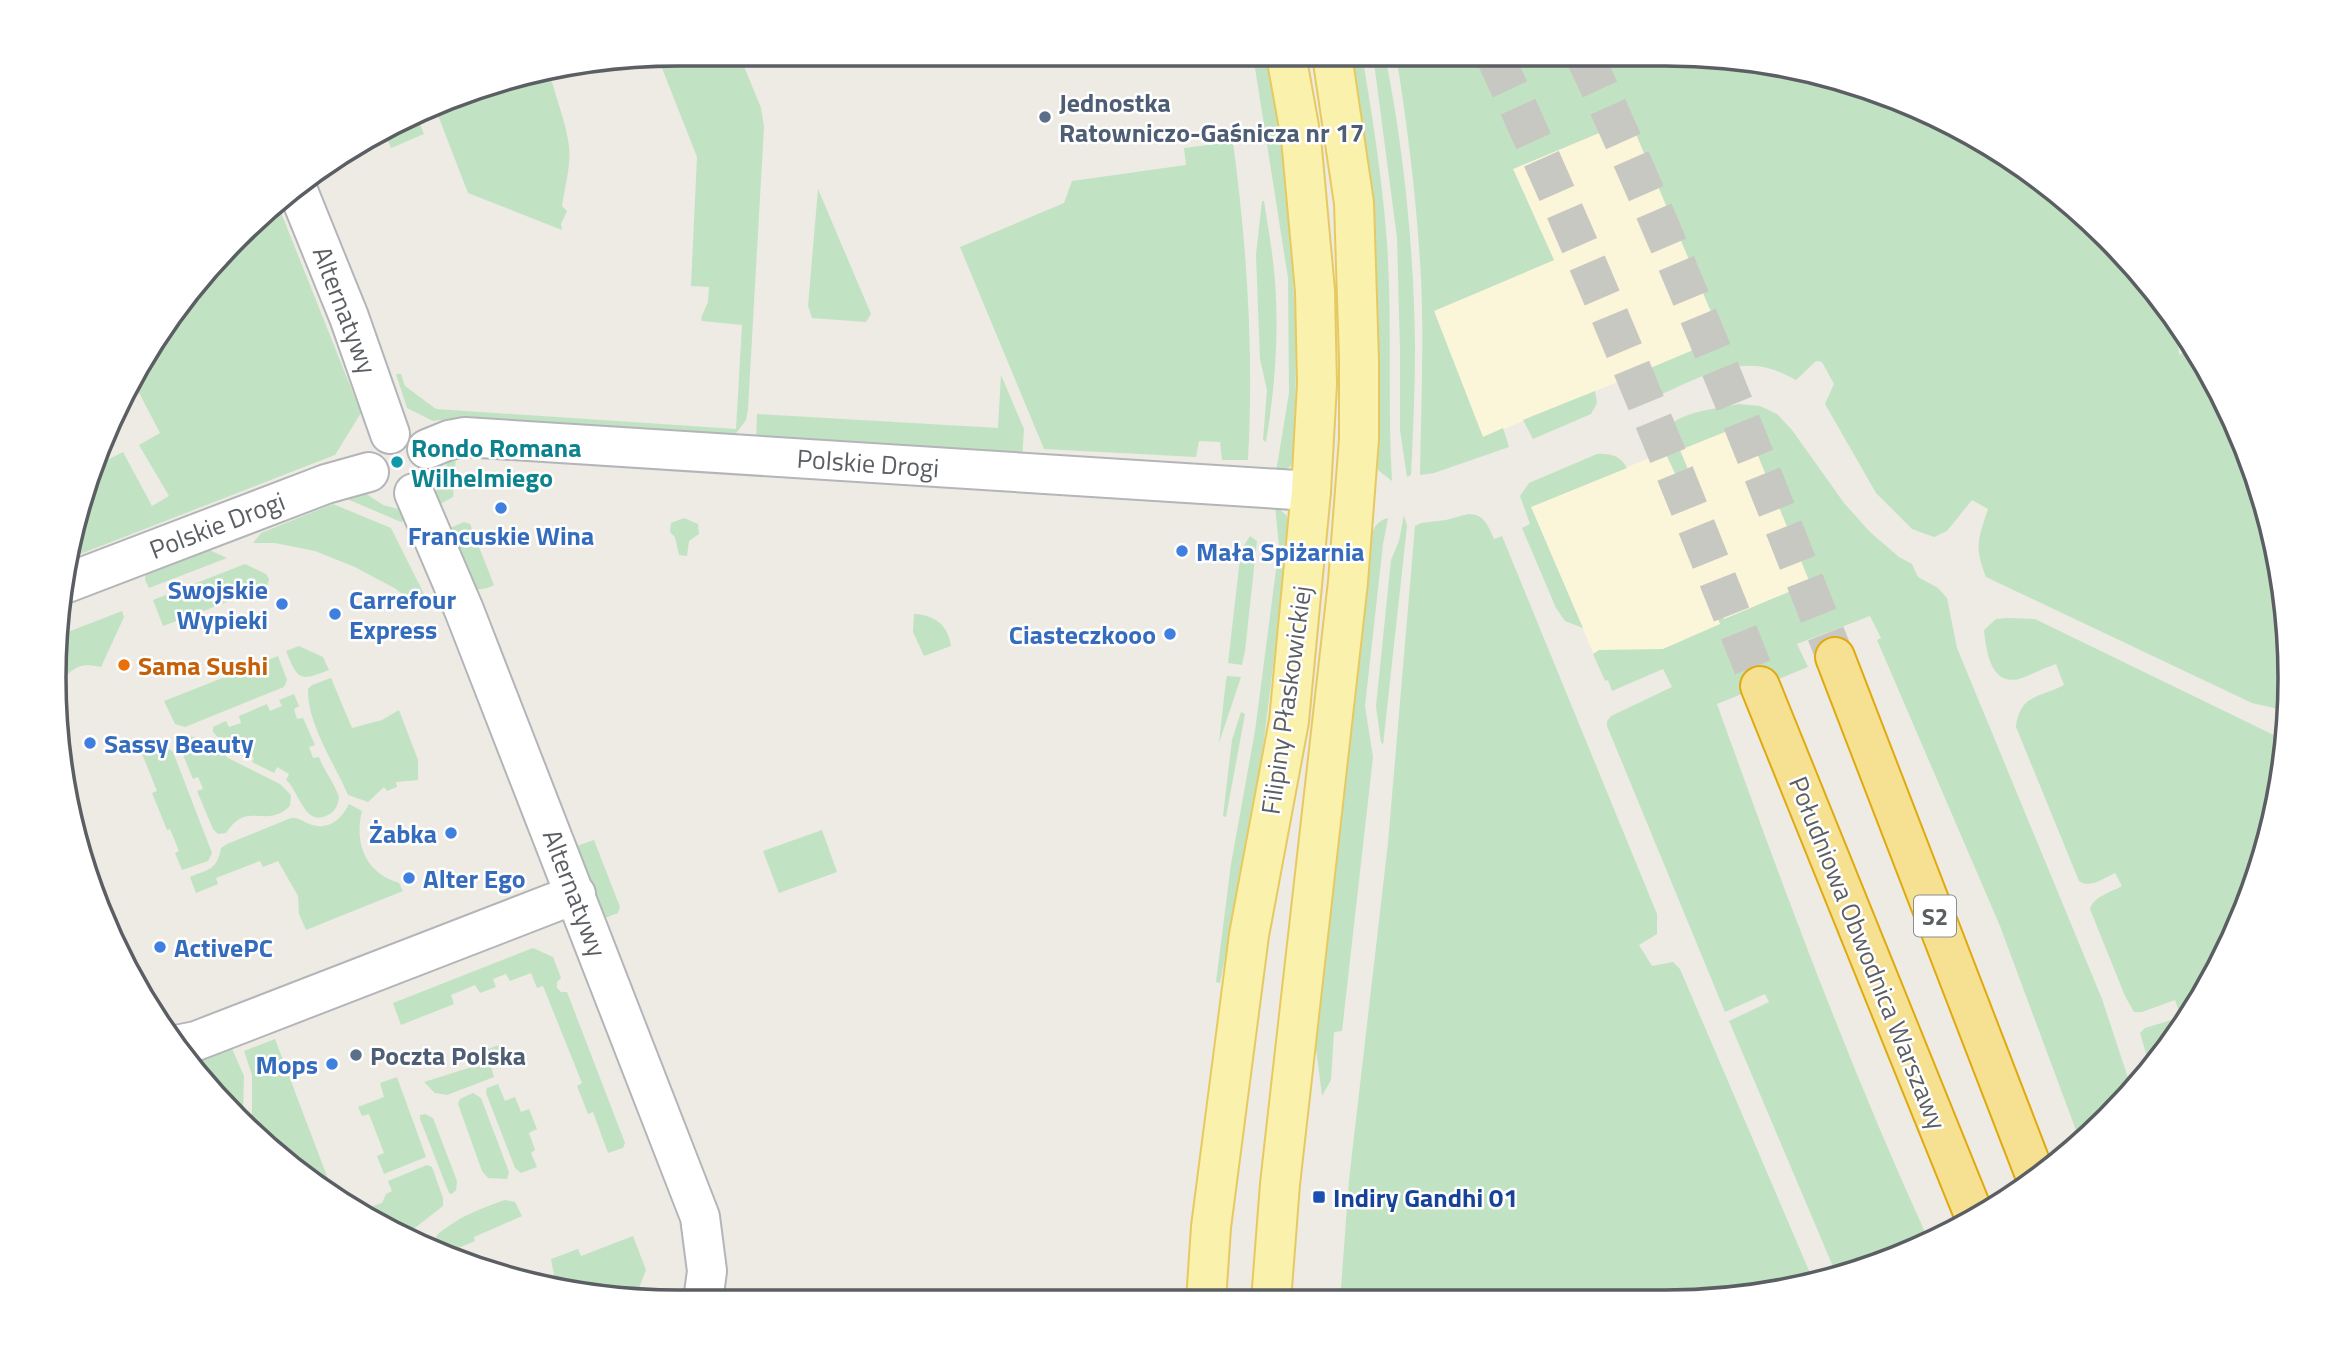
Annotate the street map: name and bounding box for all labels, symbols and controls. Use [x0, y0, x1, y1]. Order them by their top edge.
place label: Jednostka Ratowniczo-Gaśnicza nr 17 [1059, 83, 1364, 152]
marker: Jednostka Ratowniczo-Gaśnicza nr 17 [1037, 109, 1053, 125]
street label: Alternatywy [303, 241, 387, 379]
place label: Rondo Romana Wilhelmiego [411, 428, 581, 497]
street label: Polskie Drogi [796, 439, 940, 487]
marker: Rondo Romana Wilhelmiego [389, 454, 405, 470]
street label: Polskie Drogi [144, 481, 290, 569]
marker: Francuskie Wina [493, 500, 509, 516]
place label: Francuskie Wina [408, 516, 594, 555]
place label: Mała Spiżarnia [1196, 532, 1365, 571]
marker: Mała Spiżarnia [1174, 543, 1190, 559]
place label: Swojskie Wypieki [168, 570, 268, 639]
place label: Carrefour Express [349, 580, 456, 649]
street label: Filipiny Płaskowickiej [1251, 583, 1321, 817]
marker: Swojskie Wypieki [274, 596, 290, 612]
marker: Carrefour Express [327, 606, 343, 622]
place label: Ciasteczkooo [1009, 615, 1156, 654]
marker: Ciasteczkooo [1162, 626, 1178, 642]
place label: Sama Sushi [138, 646, 268, 685]
marker: Sama Sushi [116, 657, 132, 673]
place label: Sassy Beauty [104, 724, 254, 763]
marker: Sassy Beauty [82, 735, 98, 751]
street label: Południowa Obwodnica Warszawy [1779, 770, 1957, 1136]
place label: Żabka [369, 814, 437, 853]
street label: Alternatywy [533, 824, 617, 962]
marker: Żabka [443, 825, 459, 841]
place label: Alter Ego [423, 859, 526, 898]
marker: Alter Ego [401, 870, 417, 886]
road number: S2 [1914, 896, 1956, 936]
place label: ActivePC [174, 928, 273, 967]
marker: ActivePC [152, 939, 168, 955]
place label: Poczta Polska [370, 1036, 526, 1075]
place label: Mops [256, 1045, 318, 1084]
marker: Poczta Polska [348, 1047, 364, 1063]
marker: Mops [324, 1056, 340, 1072]
place label: Indiry Gandhi 01 [1333, 1178, 1518, 1217]
marker: Indiry Gandhi 01 [1311, 1189, 1327, 1205]

